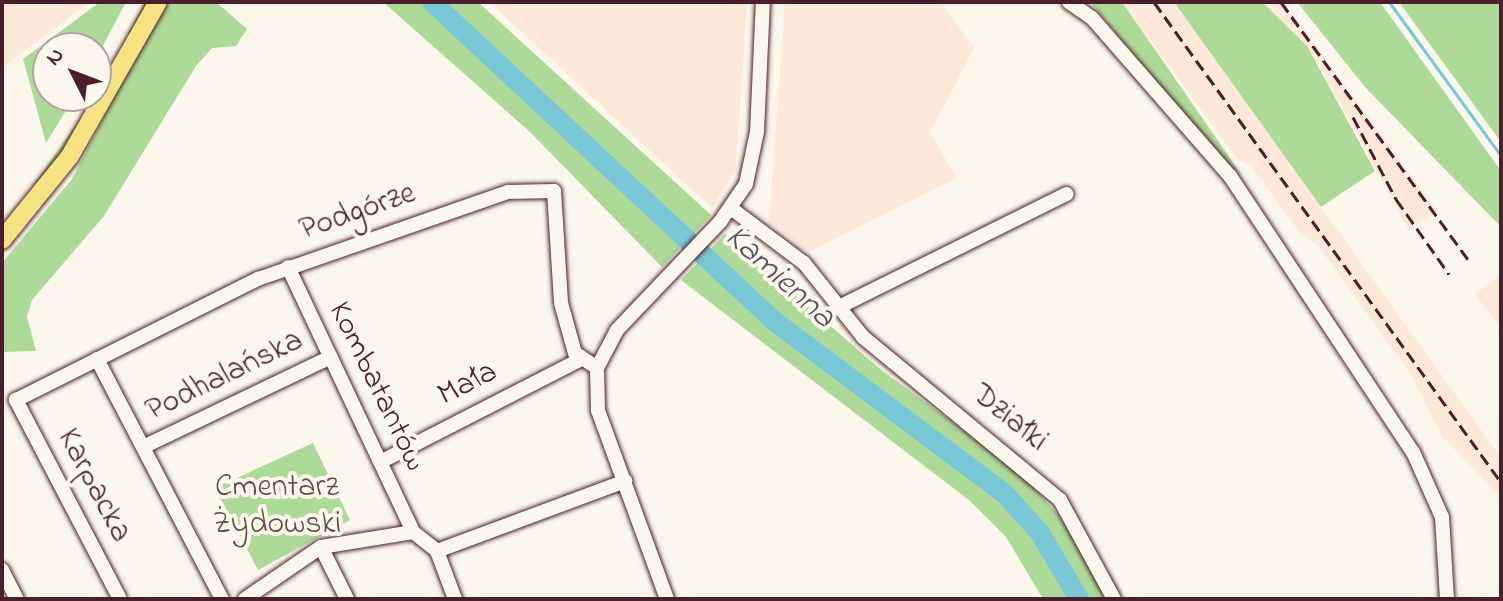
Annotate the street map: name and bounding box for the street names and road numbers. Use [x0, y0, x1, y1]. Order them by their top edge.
street label: Podgórze [295, 175, 421, 251]
street label: Kombatantów [319, 296, 433, 478]
street label: Podhalańska [140, 323, 310, 431]
street label: Mała [432, 354, 504, 416]
street label: Działki [963, 377, 1055, 461]
street label: Karpacka [47, 423, 139, 549]

